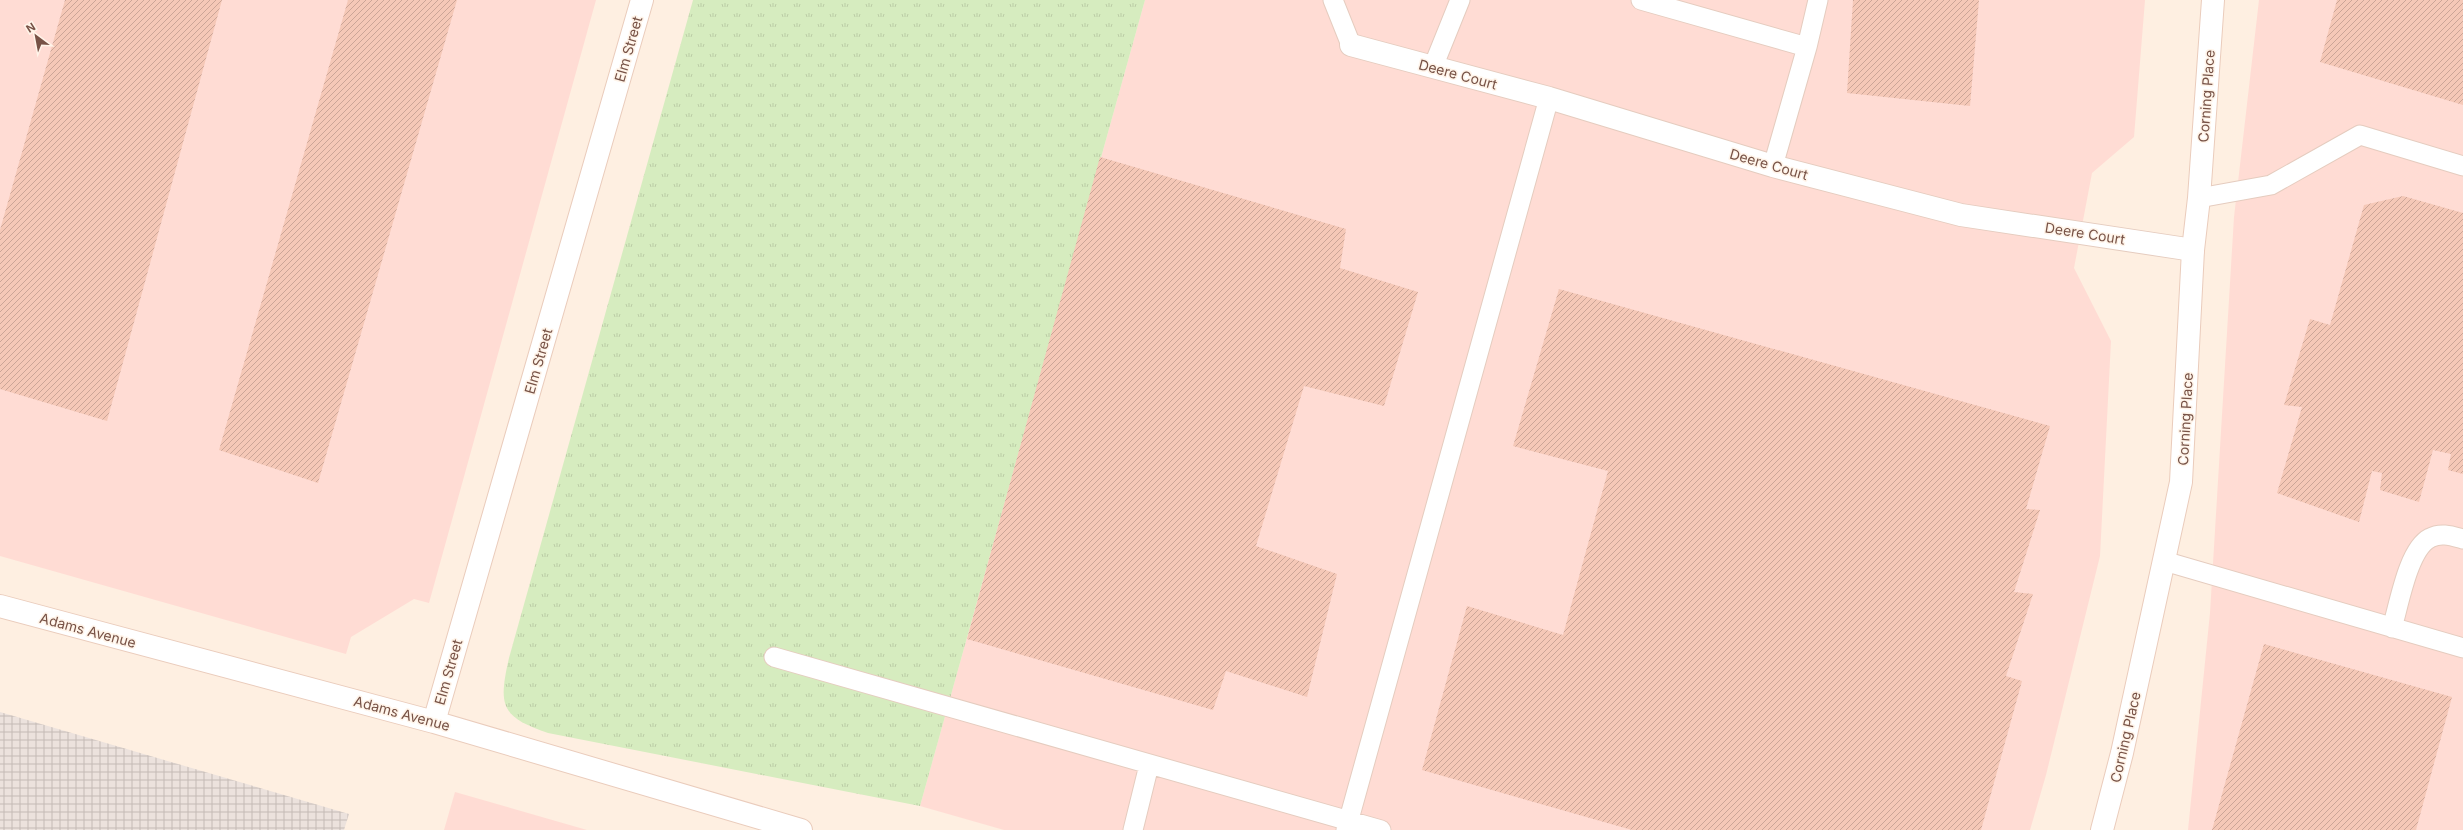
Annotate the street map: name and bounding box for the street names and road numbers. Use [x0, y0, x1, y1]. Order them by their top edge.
street label: Elm Street [611, 14, 646, 84]
street label: Corning Place [2194, 49, 2218, 143]
street label: Deere Court [1417, 55, 1499, 93]
street label: Deere Court [1728, 145, 1810, 183]
street label: Deere Court [2044, 218, 2127, 248]
street label: Elm Street [521, 326, 556, 396]
street label: Corning Place [2174, 372, 2196, 466]
street label: Adams Avenue [38, 609, 138, 651]
street label: Elm Street [431, 637, 466, 707]
street label: Corning Place [2106, 690, 2144, 784]
street label: Adams Avenue [352, 692, 452, 734]

